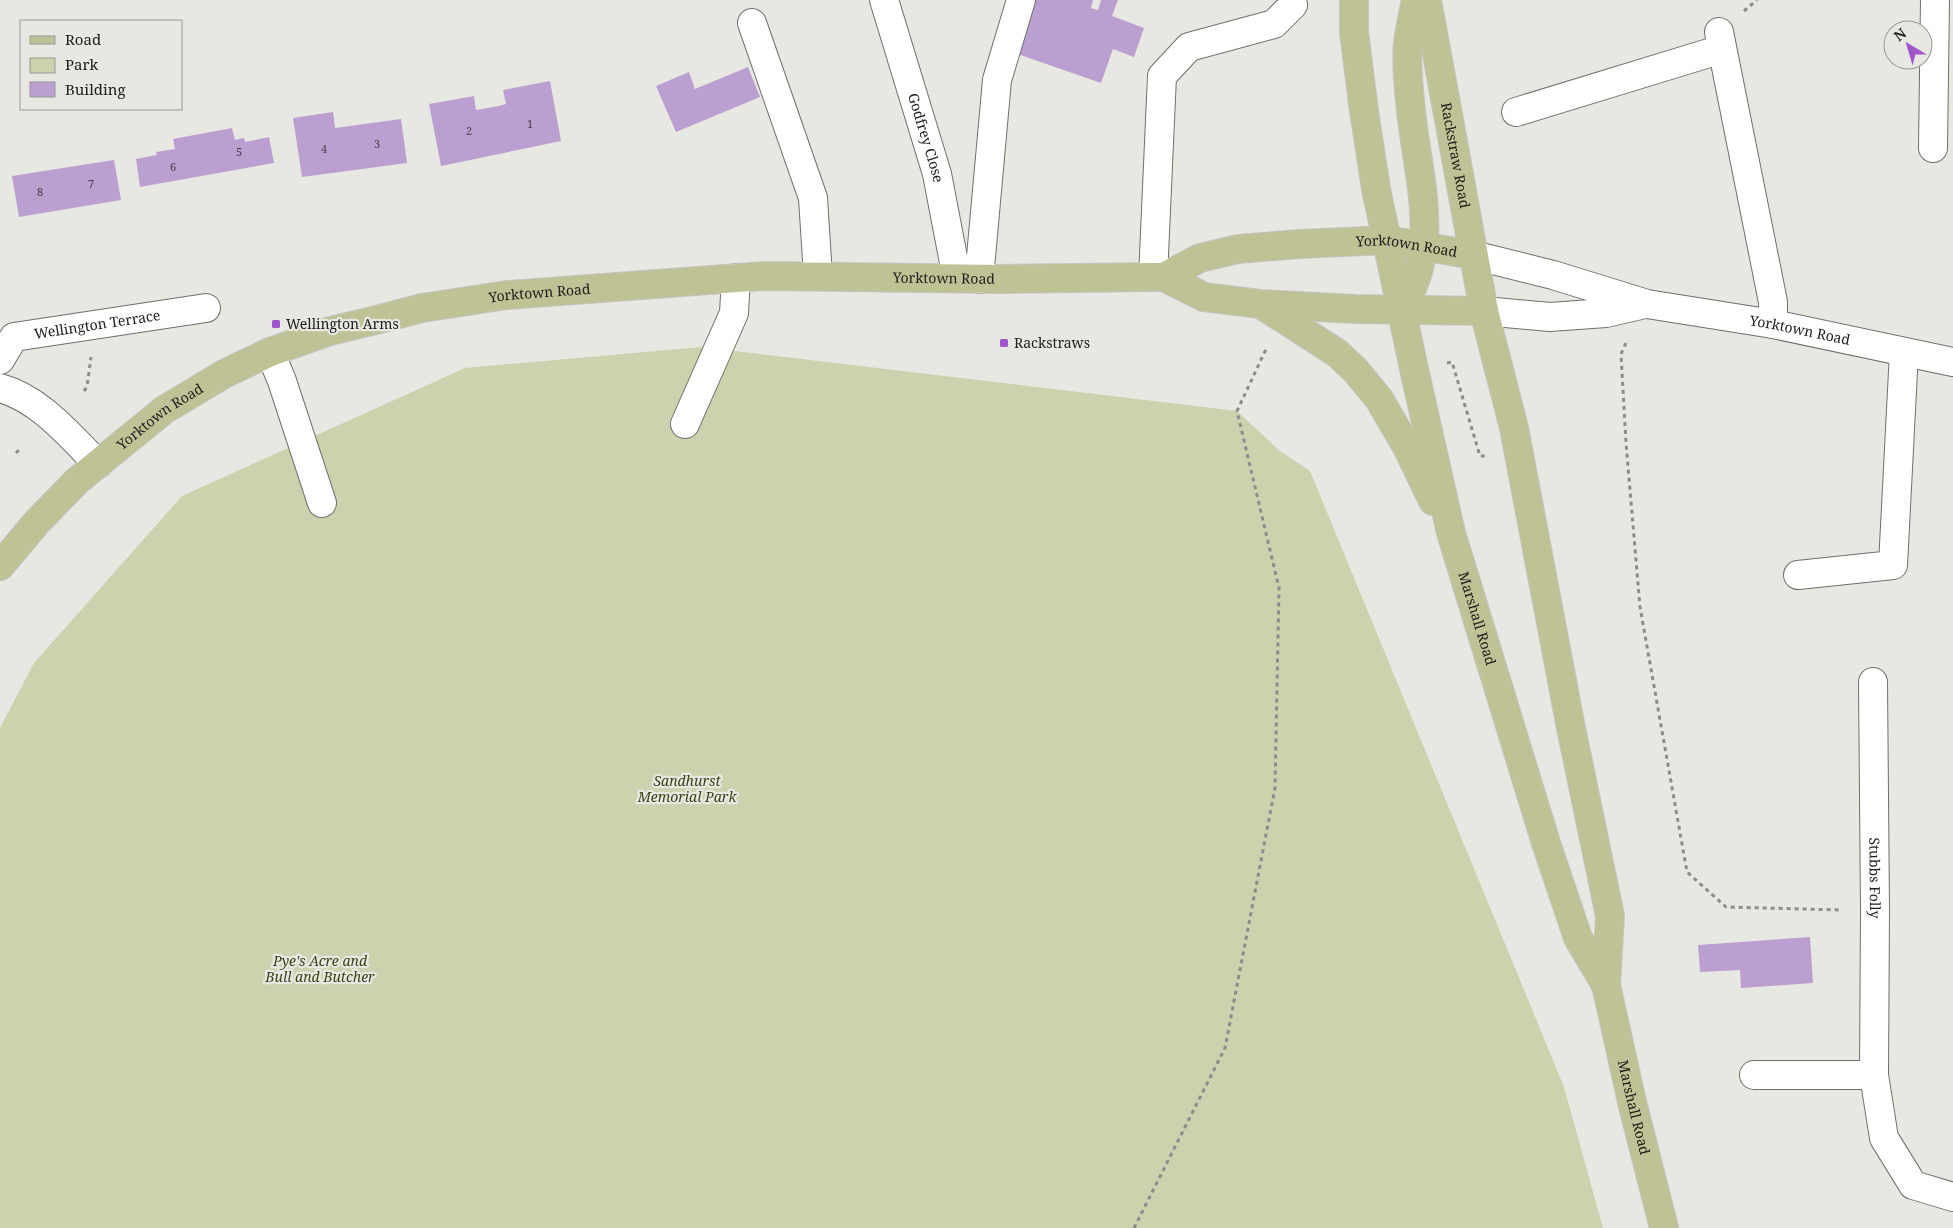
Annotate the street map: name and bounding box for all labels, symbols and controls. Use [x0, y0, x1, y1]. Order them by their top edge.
legend [20, 20, 182, 110]
north arrow [1883, 20, 1933, 70]
text: N [1889, 23, 1910, 45]
text: Road [65, 29, 101, 49]
text: Park [65, 54, 99, 74]
text: Building [65, 79, 126, 99]
street label: Godfrey Close [904, 91, 948, 184]
street label: Rackstraw Road [1437, 101, 1475, 210]
house number: 1 [527, 116, 533, 131]
house number: 2 [466, 123, 472, 138]
house number: 3 [374, 136, 380, 151]
house number: 4 [321, 141, 327, 156]
house number: 5 [236, 144, 242, 159]
house number: 6 [170, 159, 176, 174]
house number: 7 [88, 176, 94, 191]
house number: 8 [37, 184, 43, 199]
street label: Yorktown Road [1354, 230, 1459, 261]
street label: Yorktown Road [892, 268, 995, 288]
street label: Yorktown Road [486, 279, 592, 307]
street label: Wellington Terrace [33, 305, 161, 343]
street label: Yorktown Road [1747, 310, 1852, 349]
place label: Wellington Arms [286, 314, 399, 333]
marker: Wellington Arms [270, 318, 282, 330]
place label: Rackstraws [1014, 333, 1090, 352]
marker: Rackstraws [998, 337, 1010, 349]
street label: Yorktown Road [112, 379, 207, 454]
street label: Marshall Road [1454, 569, 1501, 668]
park label: Sandhurst Memorial Park [637, 771, 737, 806]
street label: Stubbs Folly [1865, 837, 1885, 919]
park label: Pye's Acre and Bull and Butcher [264, 951, 375, 986]
street label: Marshall Road [1614, 1058, 1655, 1157]

